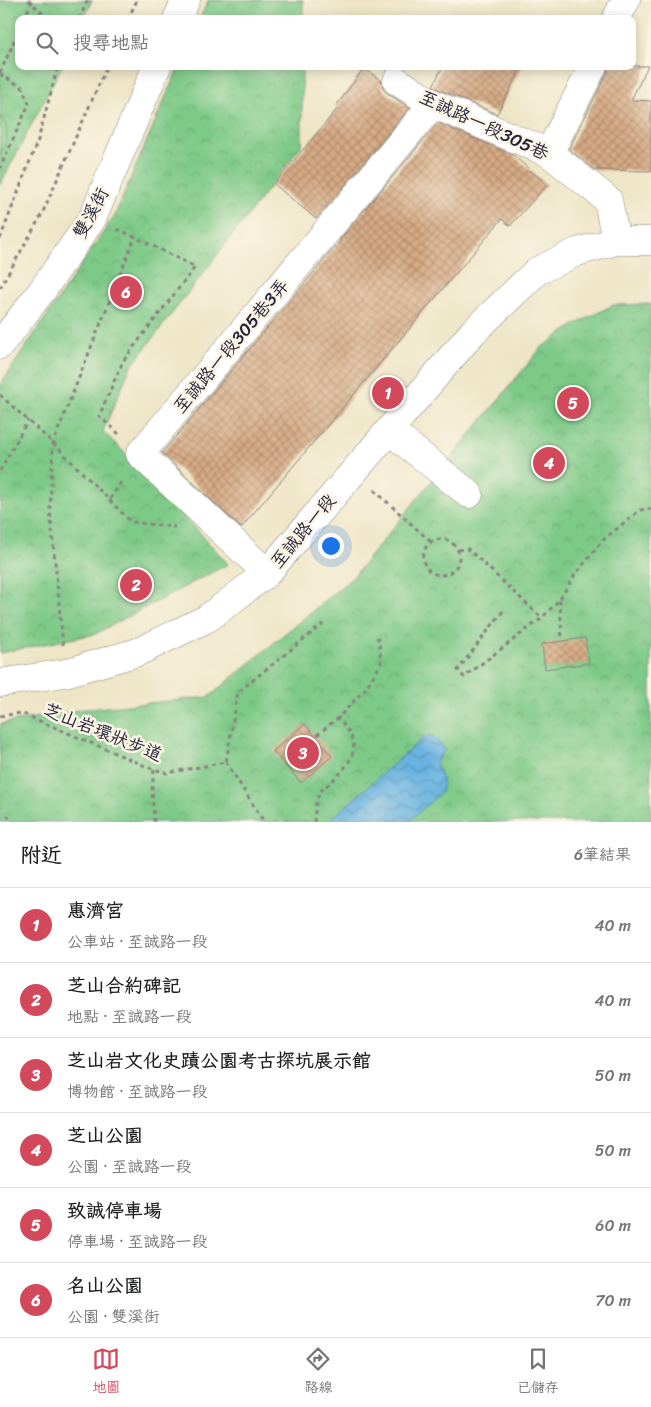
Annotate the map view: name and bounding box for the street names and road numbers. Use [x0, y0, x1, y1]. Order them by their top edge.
street label: 至誠路一段305巷 [414, 81, 554, 169]
street label: 雙溪街 [64, 182, 118, 244]
street label: 至誠路一段305巷3弄 [165, 271, 297, 421]
street label: 至誠路一段 [262, 486, 344, 576]
street label: 芝山岩環狀步道 [39, 694, 167, 770]

